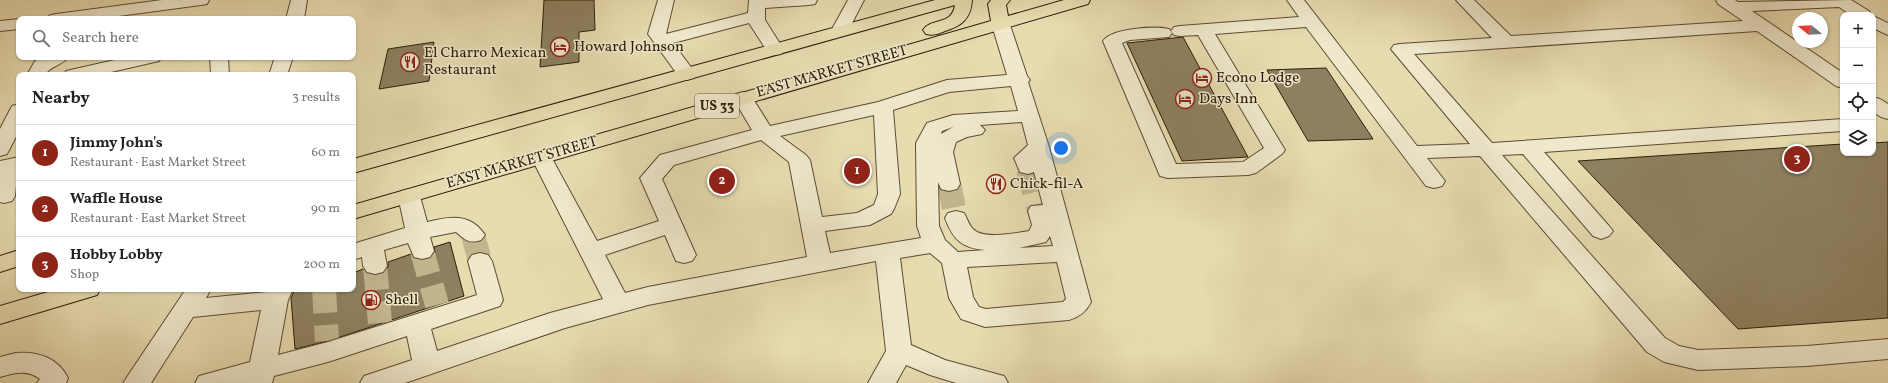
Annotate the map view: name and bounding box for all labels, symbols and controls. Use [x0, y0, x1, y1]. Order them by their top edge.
north arrow [1792, 12, 1828, 48]
map controls [1840, 12, 1876, 156]
button: + [1840, 12, 1876, 48]
search box [16, 16, 356, 60]
icon: search [30, 27, 52, 49]
text: Search here [62, 28, 139, 49]
hotel icon: Howard Johnson [549, 36, 571, 58]
place label: Howard Johnson [574, 37, 684, 58]
street label: EAST MARKET STREET [754, 40, 910, 104]
place label: El Charro Mexican Restaurant [424, 43, 547, 81]
button: − [1840, 48, 1876, 84]
restaurant icon: El Charro Mexican Restaurant [399, 51, 421, 73]
hotel icon: Econo Lodge [1191, 67, 1213, 89]
place label: Econo Lodge [1216, 68, 1299, 89]
button: locate [1840, 84, 1876, 120]
text: Nearby [32, 87, 90, 110]
hotel icon: Days Inn [1174, 88, 1196, 110]
text: 3 results [292, 89, 340, 107]
place label: Days Inn [1199, 89, 1258, 110]
road number: US 33 [695, 94, 739, 118]
button: layers [1840, 120, 1876, 156]
street label: EAST MARKET STREET [444, 131, 600, 195]
text: Jimmy John's [70, 133, 163, 154]
your location [1051, 138, 1071, 158]
text: 1 [42, 144, 48, 162]
text: 60 m [312, 144, 340, 162]
pin: 3 [1784, 144, 1810, 174]
text: Restaurant · East Market Street [70, 154, 246, 172]
pin: 1 [844, 156, 870, 186]
pin: 2 [709, 166, 735, 196]
restaurant icon: Chick-fil-A [985, 173, 1007, 195]
place label: Chick-fil-A [1010, 174, 1084, 195]
text: Waffle House [70, 189, 163, 210]
text: 2 [42, 200, 48, 218]
text: 90 m [311, 200, 340, 218]
text: Restaurant · East Market Street [70, 210, 246, 228]
text: Hobby Lobby [70, 245, 163, 266]
text: 3 [42, 256, 48, 274]
text: 200 m [303, 256, 340, 274]
text: Shop [70, 266, 99, 284]
fuel station icon: Shell [360, 289, 382, 311]
place label: Shell [385, 290, 418, 311]

